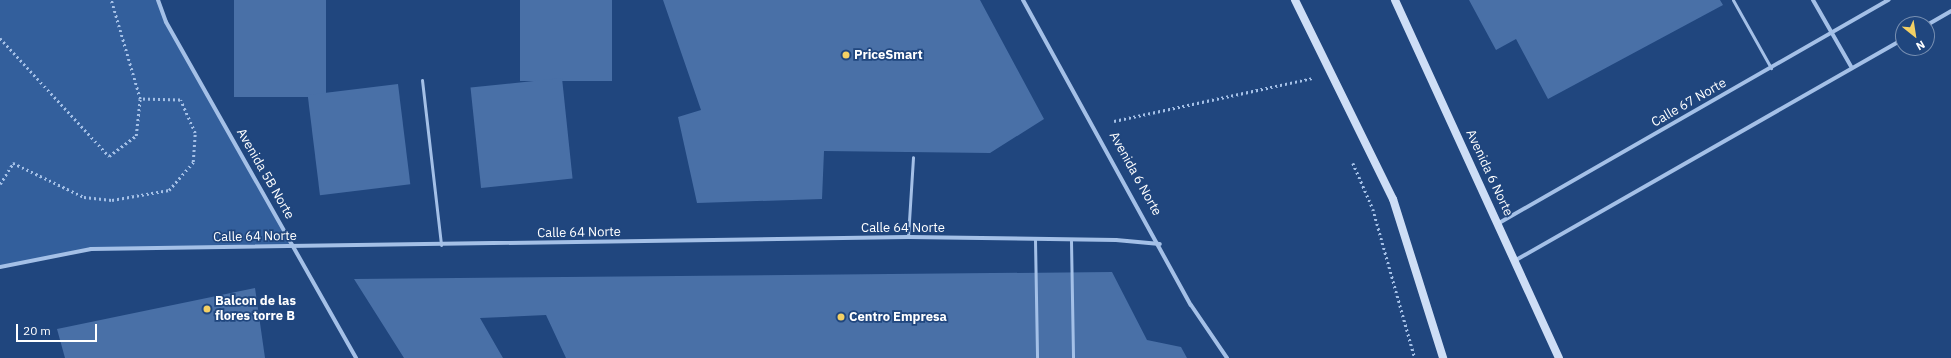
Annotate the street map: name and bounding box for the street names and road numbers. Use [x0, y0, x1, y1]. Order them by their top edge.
street label: Calle 67 Norte [1649, 75, 1729, 131]
street label: Avenida 5B Norte [233, 126, 297, 222]
street label: Avenida 6 Norte [1462, 127, 1516, 219]
street label: Avenida 6 Norte [1106, 129, 1164, 219]
street label: Calle 64 Norte [861, 220, 945, 236]
street label: Calle 64 Norte [537, 224, 621, 242]
street label: Calle 64 Norte [213, 228, 297, 246]

